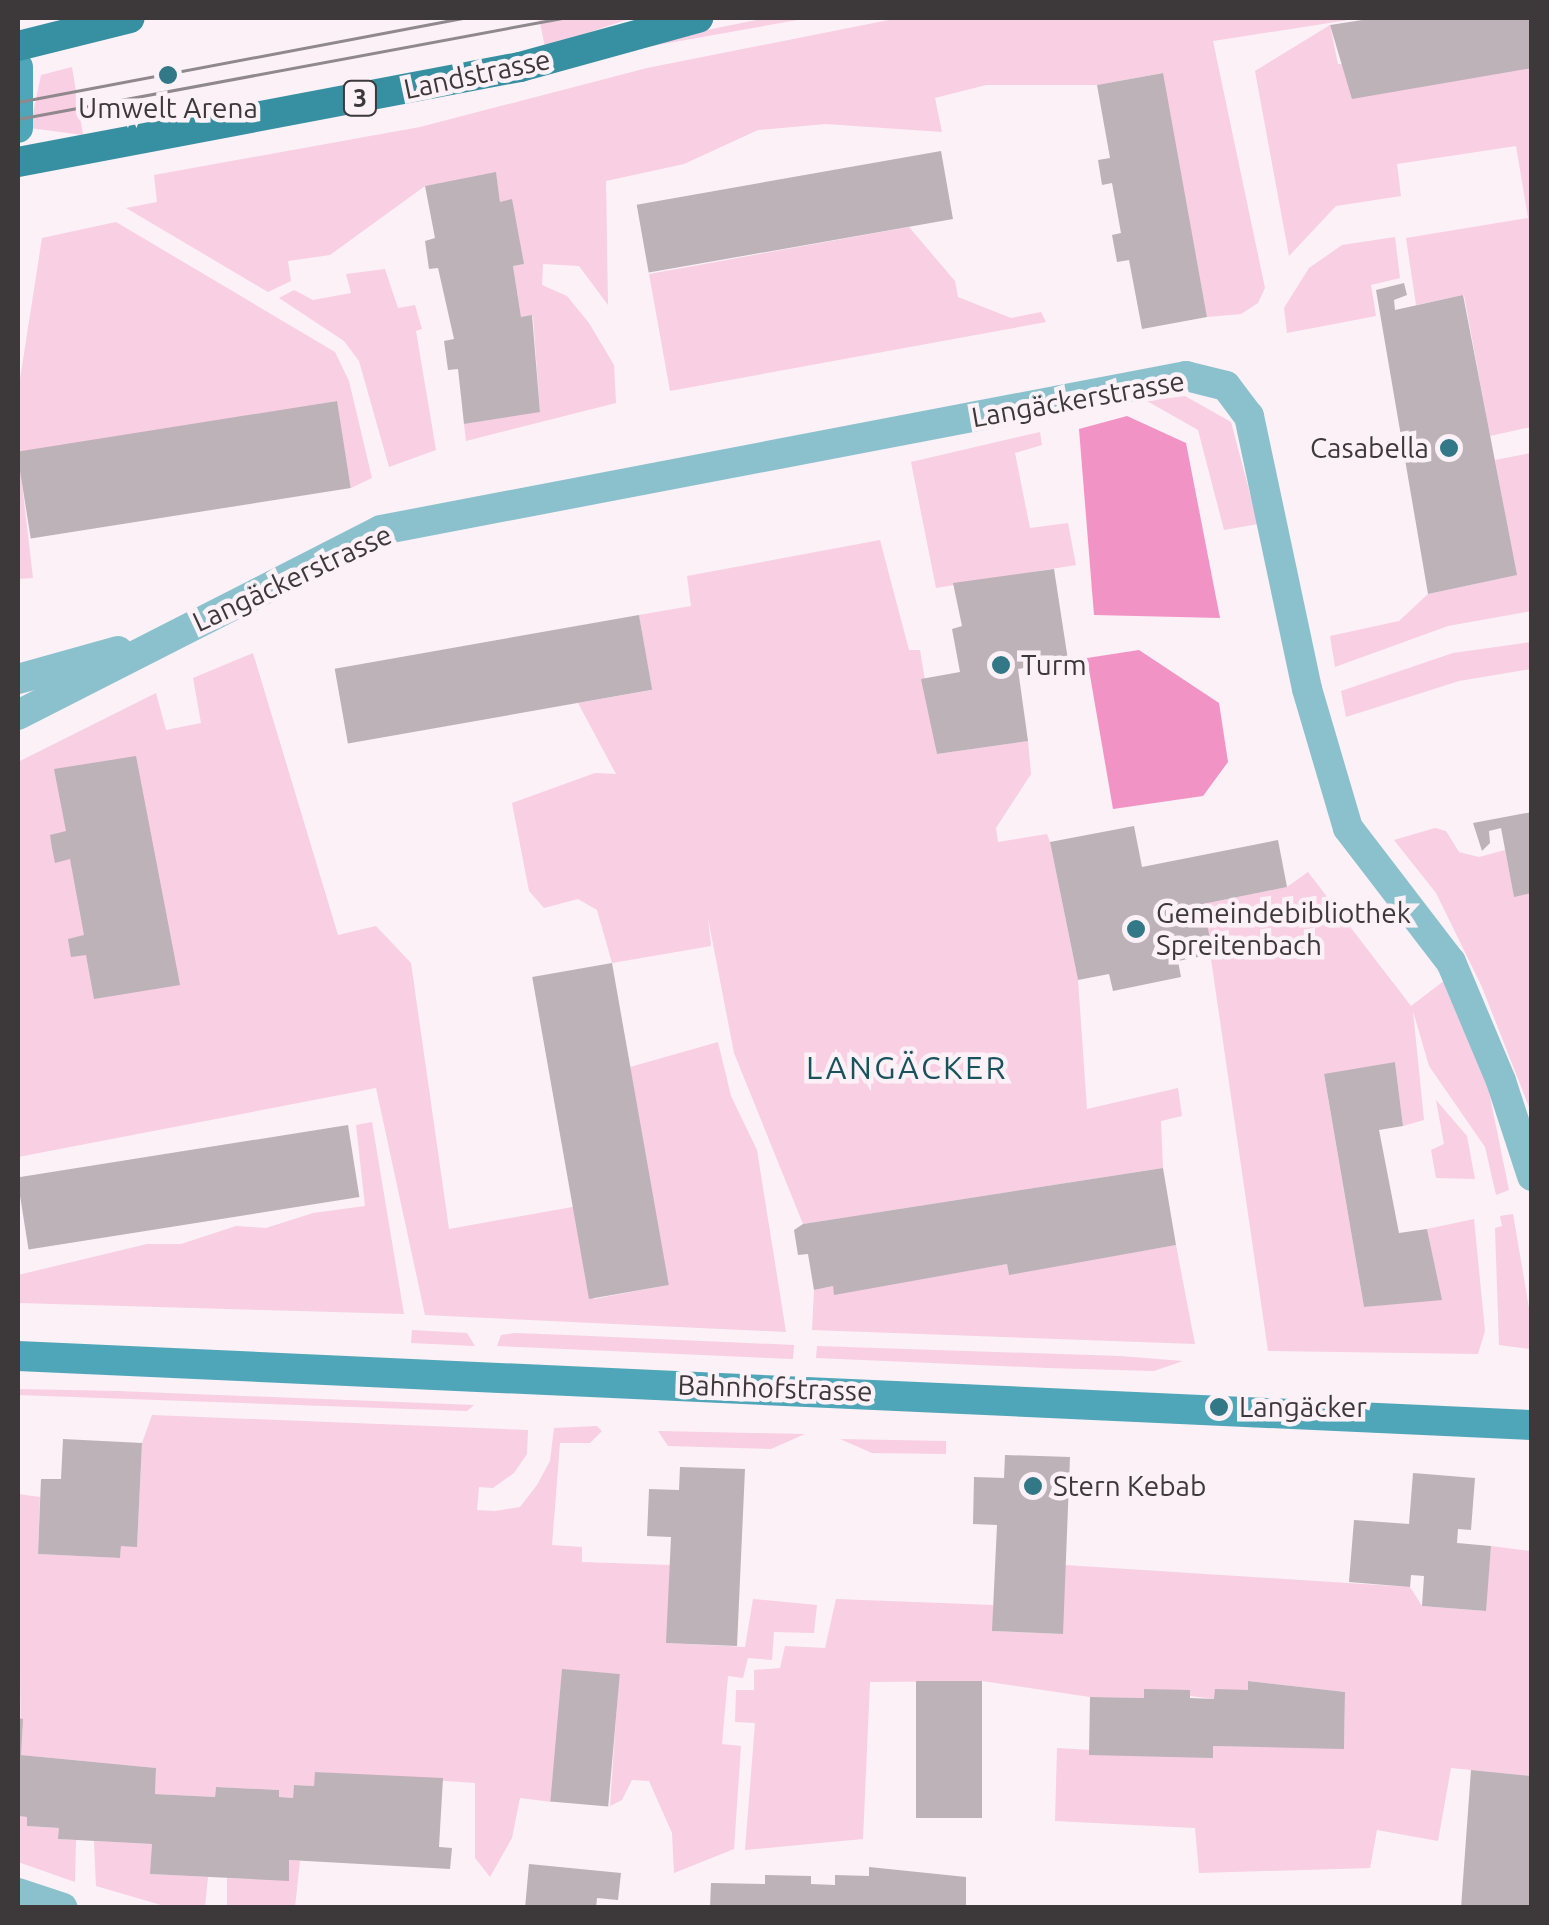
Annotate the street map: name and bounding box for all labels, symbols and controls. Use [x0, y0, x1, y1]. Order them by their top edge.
street label: Landstrasse [401, 42, 553, 106]
marker: Umwelt Arena [157, 64, 179, 86]
road number: 3 [342, 78, 378, 118]
place label: Umwelt Arena [78, 91, 258, 125]
street label: Langäckerstrasse [969, 364, 1187, 434]
place label: Casabella [1310, 431, 1429, 465]
marker: Casabella [1438, 437, 1460, 459]
street label: Langäckerstrasse [187, 517, 397, 639]
place label: Turm [1021, 648, 1087, 682]
marker: Turm [990, 654, 1012, 676]
place label: Gemeindebibliothek Spreitenbach [1156, 896, 1411, 962]
marker: Gemeindebibliothek Spreitenbach [1125, 918, 1147, 940]
district label: LANGÄCKER [806, 1048, 1008, 1086]
street label: Bahnhofstrasse [677, 1368, 873, 1408]
place label: Langäcker [1239, 1390, 1367, 1424]
marker: Langäcker [1208, 1396, 1230, 1418]
place label: Stern Kebab [1053, 1469, 1206, 1503]
marker: Stern Kebab [1022, 1475, 1044, 1497]

